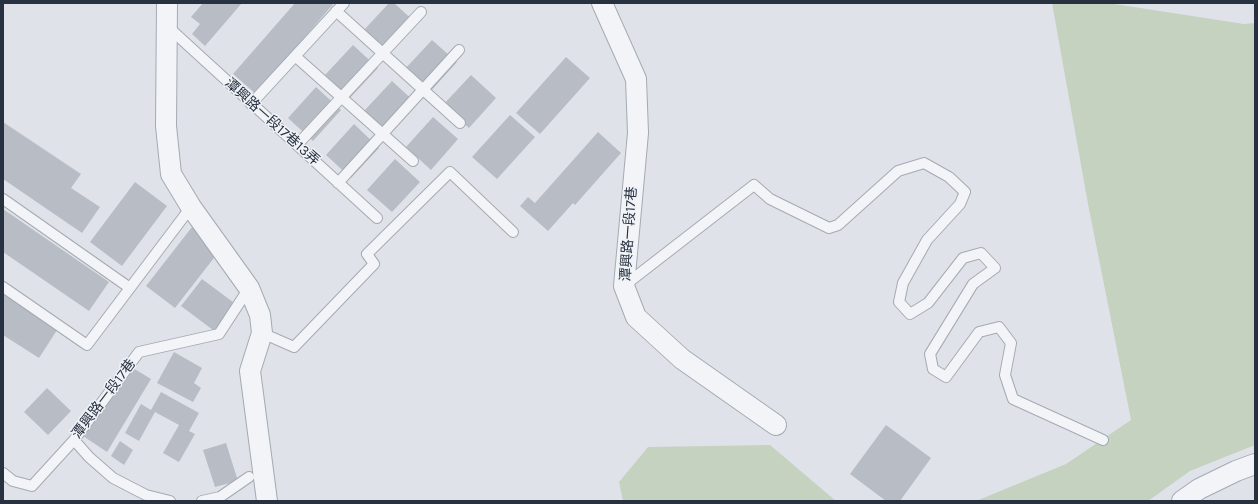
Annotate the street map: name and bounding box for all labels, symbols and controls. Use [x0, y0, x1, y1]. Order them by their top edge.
street label: 潭興路一段17巷13弄 [221, 75, 323, 169]
street label: 潭興路一段17巷 [617, 186, 641, 282]
street label: 潭興路一段17巷 [69, 356, 139, 442]

